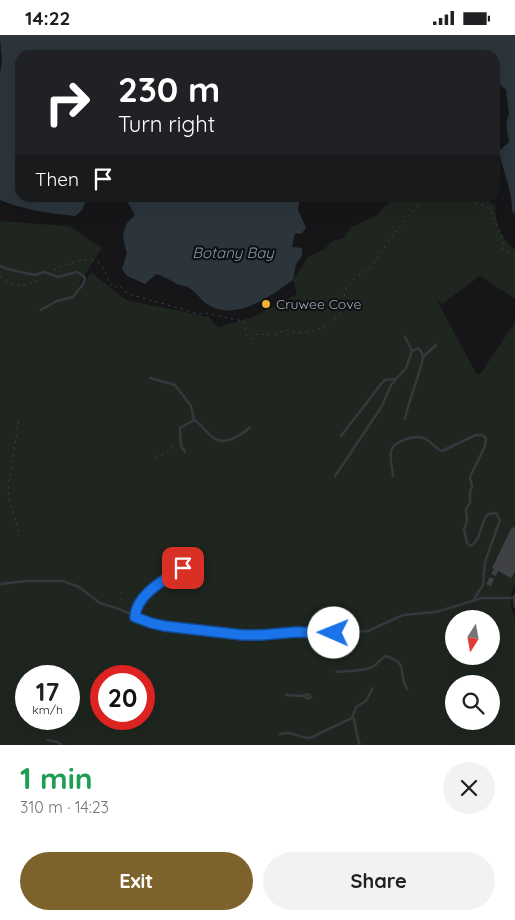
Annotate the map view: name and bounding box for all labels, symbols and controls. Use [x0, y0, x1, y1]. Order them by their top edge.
text: 14:22 [25, 6, 70, 30]
text: 230 m [118, 67, 220, 111]
icon: right [35, 70, 100, 135]
text: Turn right [118, 110, 215, 138]
icon: arrive [89, 165, 117, 193]
text: Then [35, 167, 79, 191]
water label: Botany Bay [192, 243, 275, 262]
place label: Cruwee Cove [276, 295, 362, 313]
marker: Cruwee Cove [260, 298, 272, 310]
pin [162, 547, 204, 589]
icon: arrive [169, 554, 197, 582]
position arrow [307, 606, 359, 658]
north arrow [445, 610, 500, 665]
map controls [445, 610, 500, 730]
speed limit sign: 20 [90, 665, 155, 730]
button: search [445, 675, 500, 730]
text: 17 [36, 676, 59, 707]
text: km/h [32, 702, 63, 717]
text: 1 min [20, 759, 93, 797]
button: close [443, 762, 495, 814]
text: 310 m · 14:23 [20, 797, 109, 817]
button: Exit [20, 852, 253, 910]
button: Share [263, 852, 495, 910]

